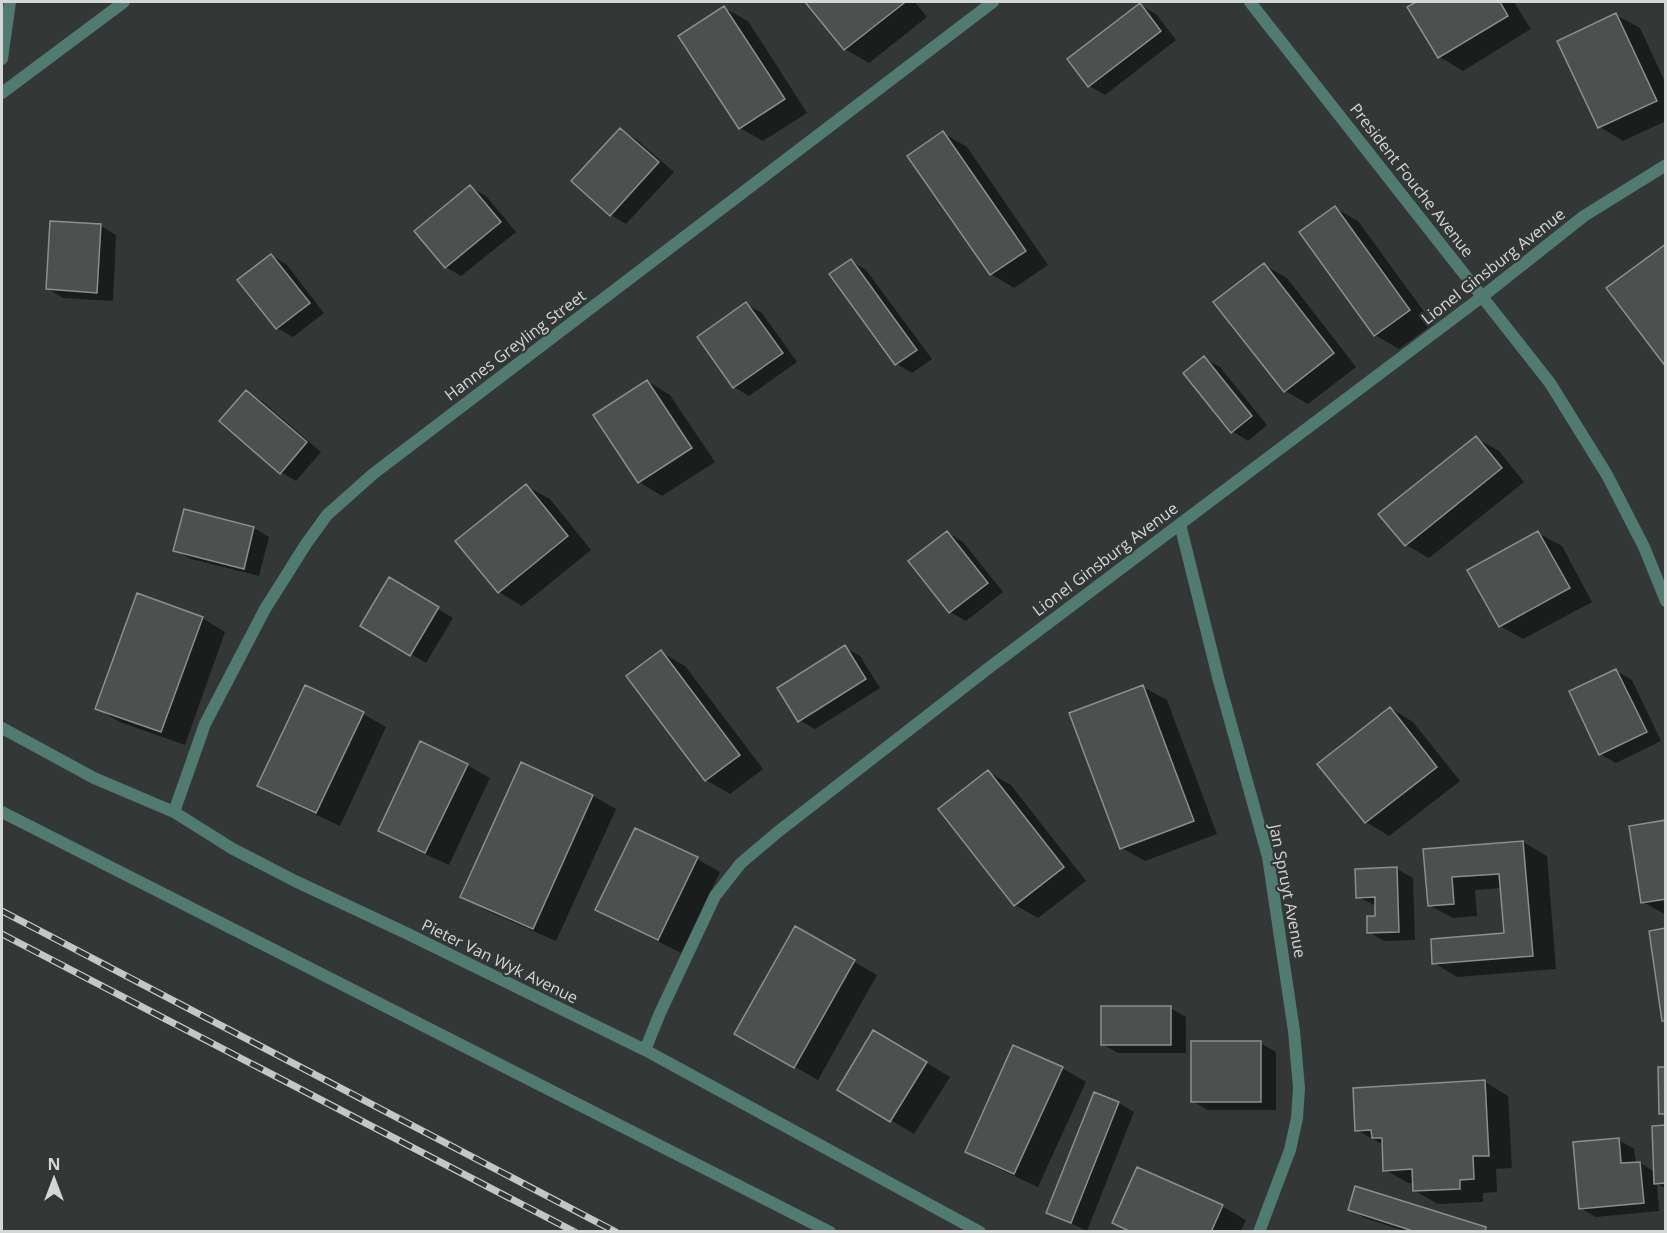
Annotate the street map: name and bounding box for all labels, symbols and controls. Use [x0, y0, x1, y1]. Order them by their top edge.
street label: President Fouche Avenue [1345, 99, 1479, 261]
street label: Lionel Ginsburg Avenue [1417, 203, 1569, 329]
street label: Hannes Greyling Street [440, 284, 590, 405]
street label: Lionel Ginsburg Avenue [1028, 497, 1182, 621]
street label: Jan Spruyt Avenue [1264, 820, 1312, 960]
street label: Pieter Van Wyk Avenue [418, 914, 582, 1008]
north arrow [24, 1149, 84, 1209]
text: N [47, 1153, 61, 1175]

